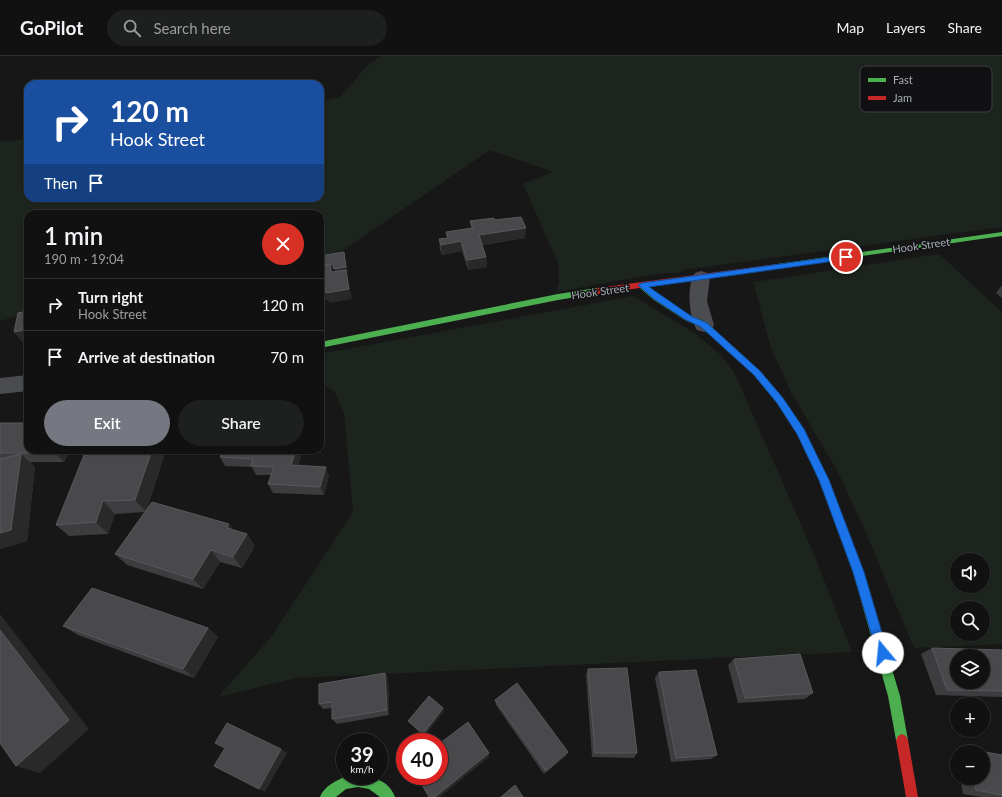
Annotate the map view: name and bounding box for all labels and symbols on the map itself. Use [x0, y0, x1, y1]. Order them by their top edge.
legend [860, 66, 992, 112]
text: Fast [893, 73, 913, 86]
text: Jam [893, 91, 912, 104]
street label: Hook Street [891, 235, 951, 255]
pin [829, 240, 863, 274]
street label: Hook Street [570, 281, 630, 301]
position arrow [862, 632, 904, 674]
speed limit sign: 40 [396, 733, 448, 785]

